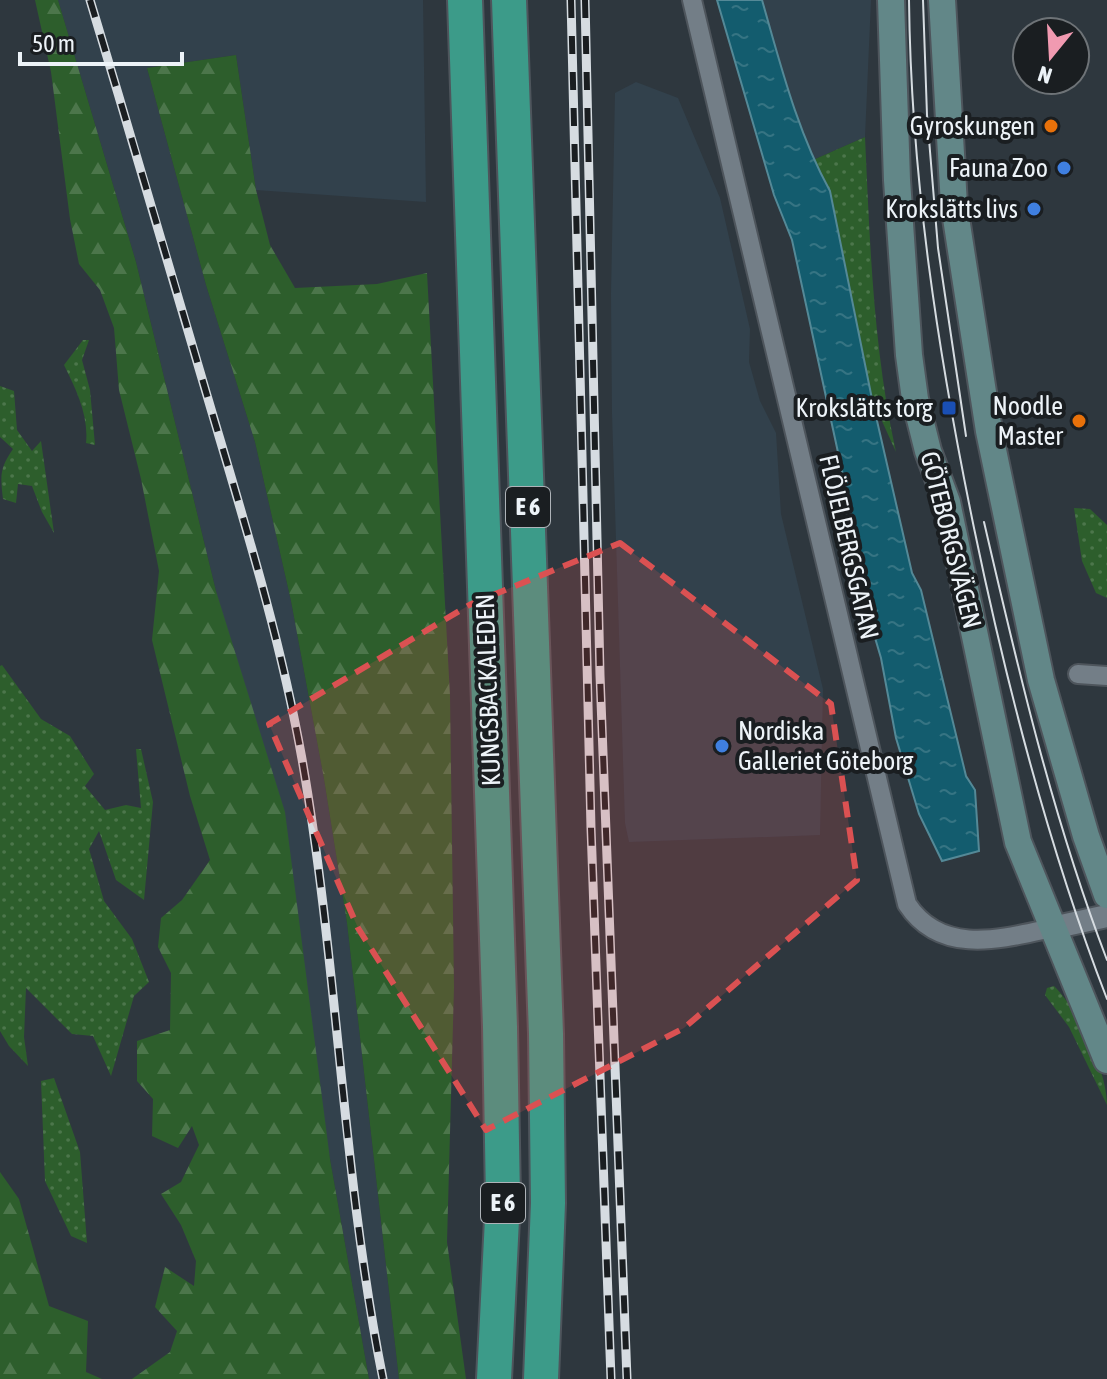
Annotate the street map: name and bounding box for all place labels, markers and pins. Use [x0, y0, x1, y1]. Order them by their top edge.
place label: Gyroskungen [910, 111, 1035, 141]
marker: Gyroskungen [1042, 117, 1060, 135]
place label: Fauna Zoo [949, 153, 1048, 183]
marker: Fauna Zoo [1055, 159, 1073, 177]
place label: Krokslätts livs [885, 194, 1018, 224]
marker: Krokslätts livs [1025, 200, 1043, 218]
place label: Noodle Master [992, 391, 1063, 451]
place label: Krokslätts torg [796, 393, 934, 423]
marker: Krokslätts torg [940, 399, 958, 417]
marker: Noodle Master [1070, 412, 1088, 430]
place label: Nordiska Galleriet Göteborg [738, 716, 914, 776]
marker: Nordiska Galleriet Göteborg [713, 737, 731, 755]

